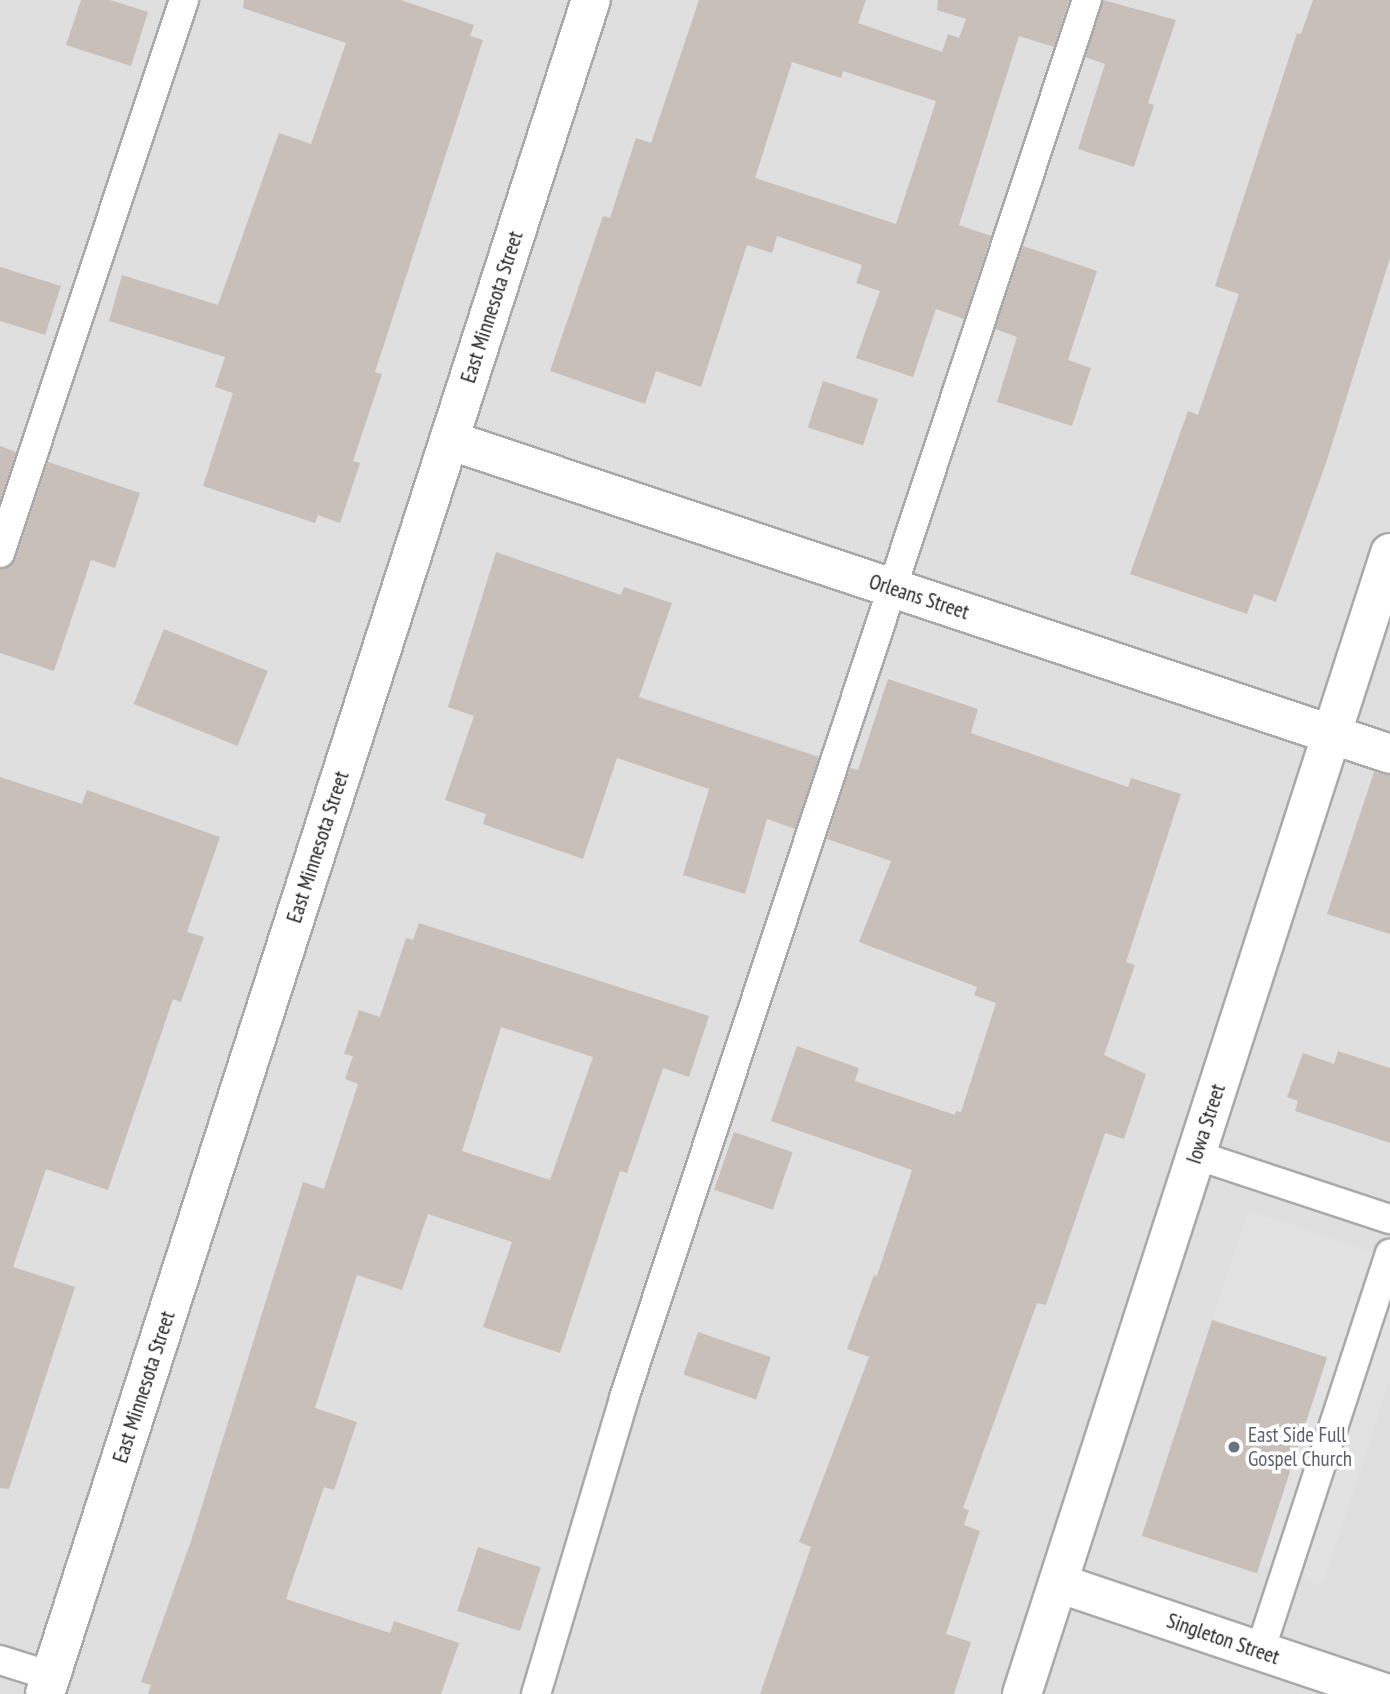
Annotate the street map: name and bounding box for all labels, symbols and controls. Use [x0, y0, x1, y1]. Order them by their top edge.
street label: East Minnesota Street [456, 228, 528, 386]
street label: Orleans Street [866, 569, 972, 625]
street label: East Minnesota Street [282, 768, 354, 926]
street label: Iowa Street [1181, 1081, 1231, 1167]
street label: East Minnesota Street [108, 1308, 180, 1466]
place label: East Side Full Gospel Church [1248, 1422, 1352, 1472]
marker: East Side Full Gospel Church [1226, 1439, 1242, 1455]
street label: Singleton Street [1163, 1608, 1283, 1670]

